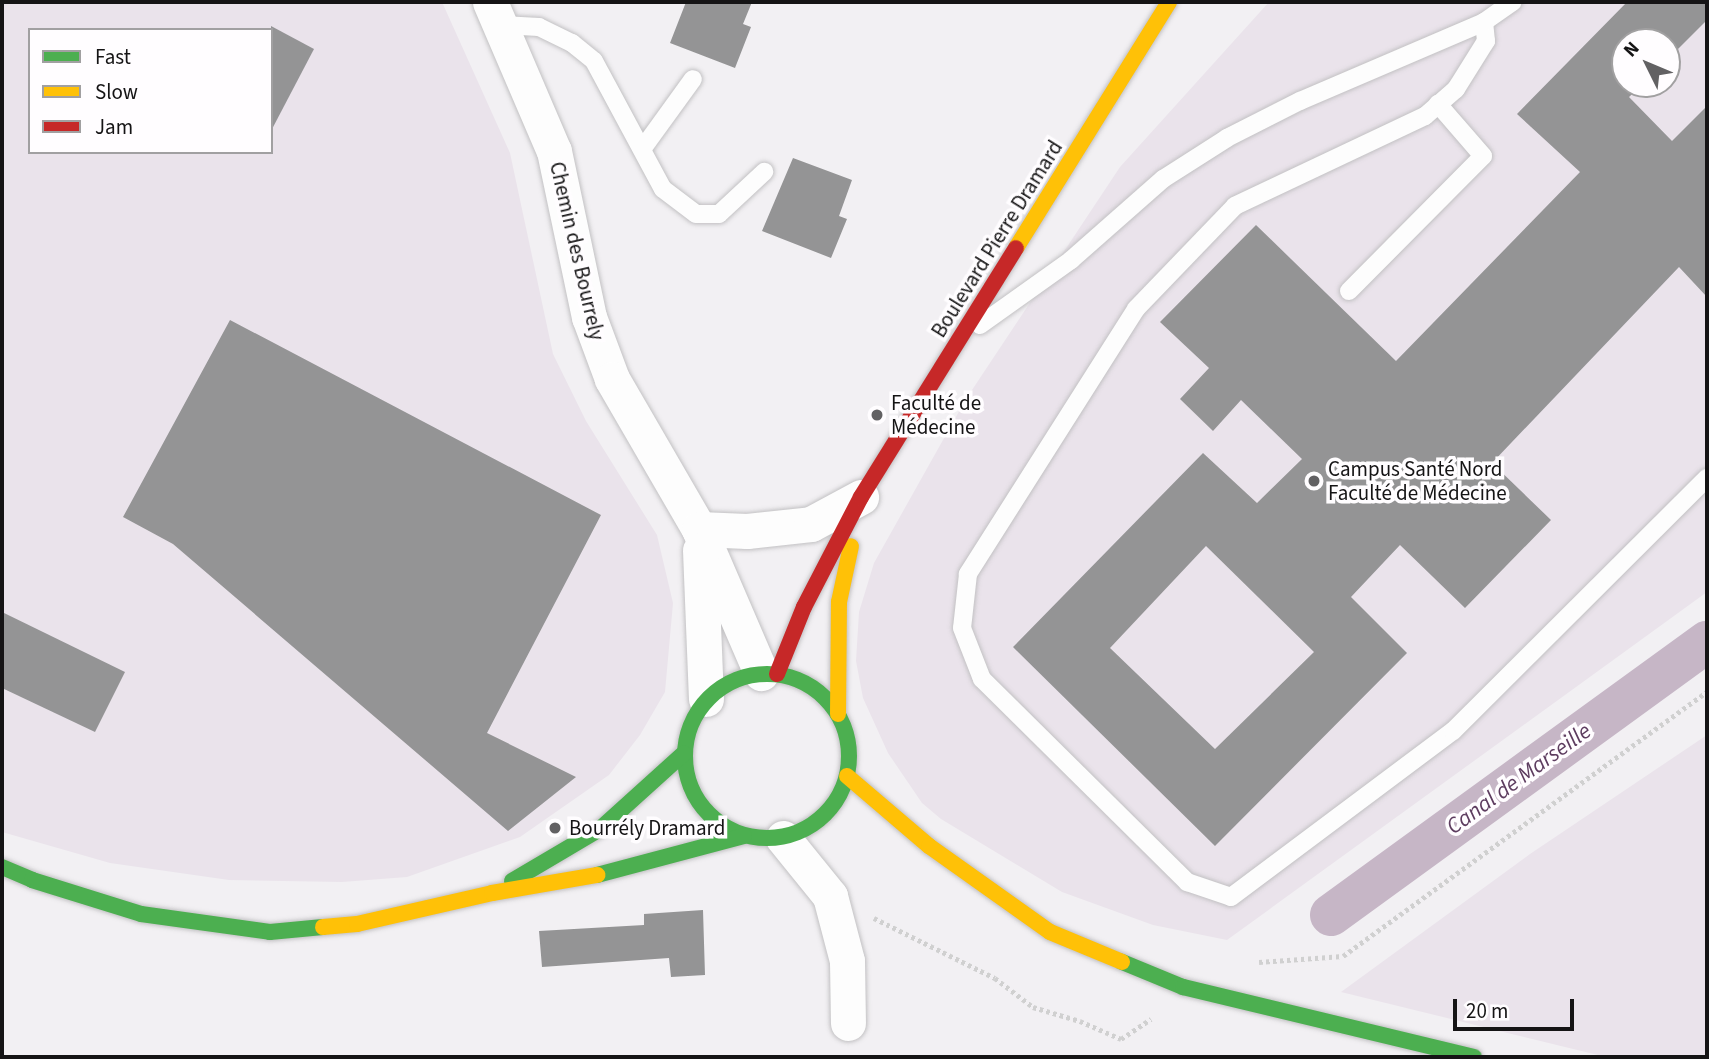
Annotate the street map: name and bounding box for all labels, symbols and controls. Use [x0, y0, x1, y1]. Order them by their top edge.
legend [28, 28, 273, 154]
north arrow [1611, 28, 1681, 98]
text: N [1618, 36, 1646, 64]
text: Fast [95, 42, 131, 72]
text: Slow [95, 77, 138, 107]
text: Jam [95, 112, 133, 142]
street label: Boulevard Pierre Dramard [926, 136, 1068, 342]
street label: Chemin des Bourrely [544, 159, 610, 343]
place label: Faculté de Médecine [891, 390, 981, 440]
marker: Faculté de Médecine [869, 407, 885, 423]
place label: Campus Santé Nord Faculté de Médecine [1328, 456, 1507, 506]
marker: Campus Santé Nord Faculté de Médecine [1306, 473, 1322, 489]
water label: Canal de Marseille [1441, 717, 1597, 841]
place label: Bourrély Dramard [569, 815, 725, 841]
marker: Bourrély Dramard [547, 820, 563, 836]
scale bar [1457, 986, 1578, 1030]
text: 20 m [1466, 996, 1508, 1026]

